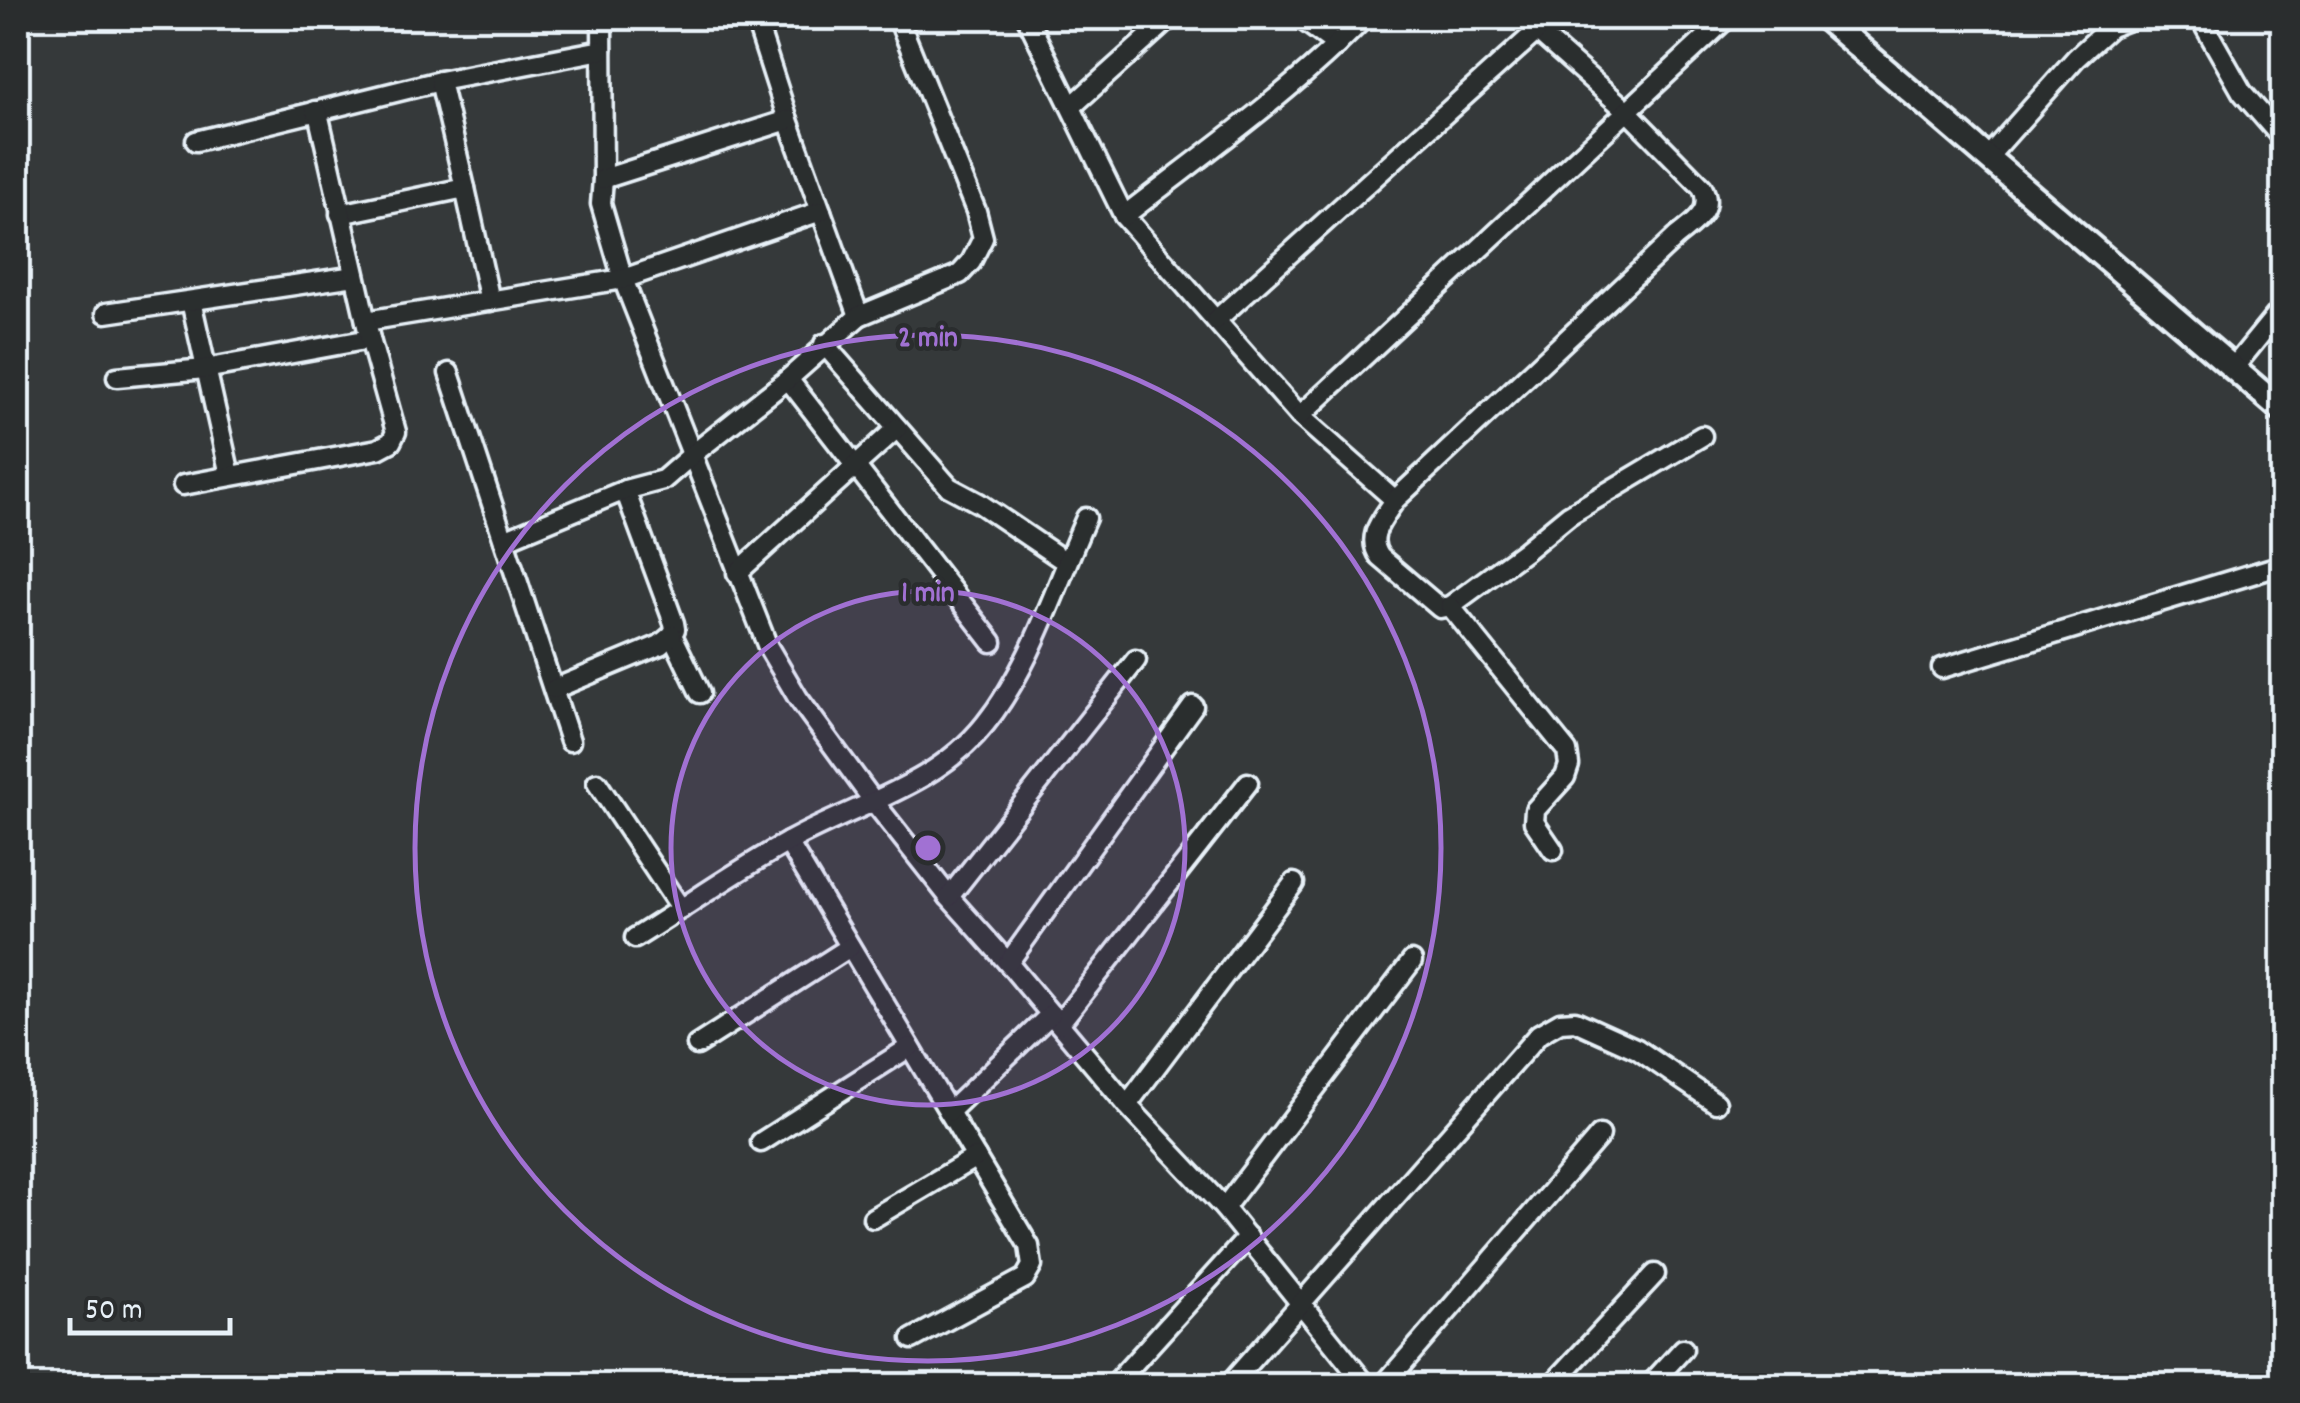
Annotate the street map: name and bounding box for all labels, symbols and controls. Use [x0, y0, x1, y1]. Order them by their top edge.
text: 2 min [898, 319, 958, 362]
text: 1 min [901, 574, 955, 617]
centre of rings [910, 830, 946, 866]
scale bar [70, 1273, 230, 1335]
text: 50 m [85, 1291, 143, 1334]

